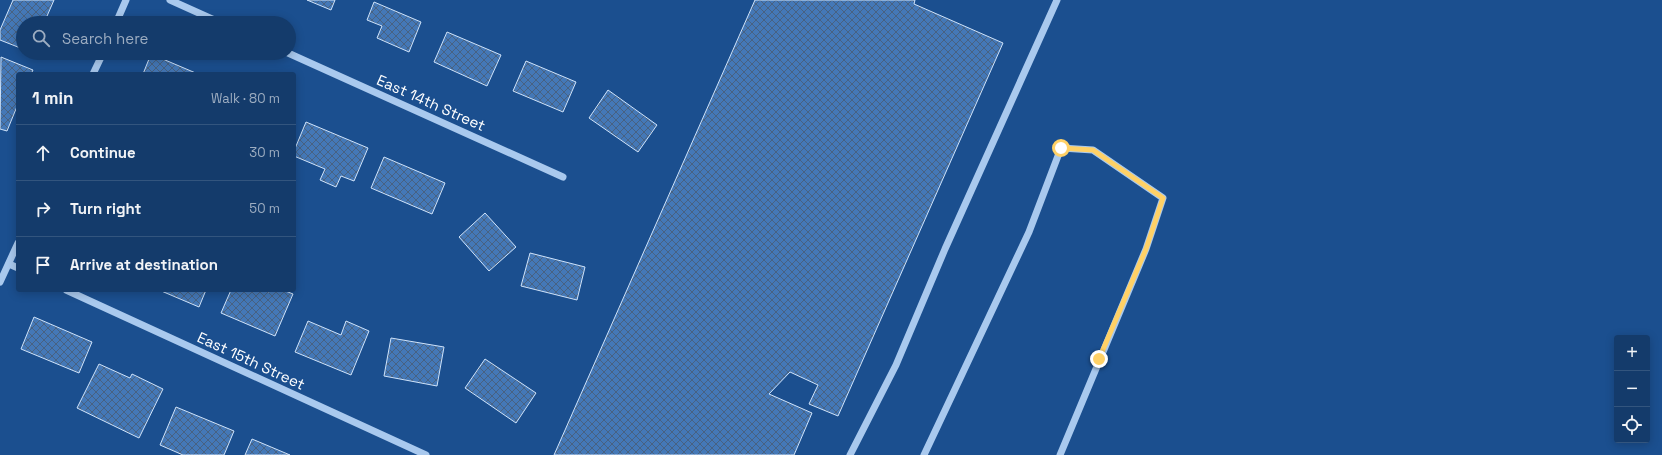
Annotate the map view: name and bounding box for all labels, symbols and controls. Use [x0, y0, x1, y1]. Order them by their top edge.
search box [16, 16, 296, 60]
icon: search [30, 27, 52, 49]
text: Search here [62, 29, 148, 48]
street label: East 14th Street [374, 70, 489, 135]
text: 1 min [32, 87, 74, 109]
text: Walk · 80 m [211, 90, 280, 107]
route start [1052, 139, 1070, 157]
icon: ahead [32, 142, 54, 164]
text: Continue [70, 143, 136, 162]
text: 30 m [249, 144, 280, 161]
icon: right [32, 198, 54, 220]
text: Turn right [70, 199, 141, 218]
text: 50 m [249, 200, 280, 217]
icon: arrive [32, 254, 54, 276]
text: Arrive at destination [70, 255, 218, 274]
street label: East 15th Street [194, 327, 308, 394]
map controls [1614, 335, 1650, 443]
button: + [1614, 335, 1650, 371]
route end [1090, 350, 1108, 368]
button: − [1614, 371, 1650, 407]
button: locate [1614, 407, 1650, 443]

